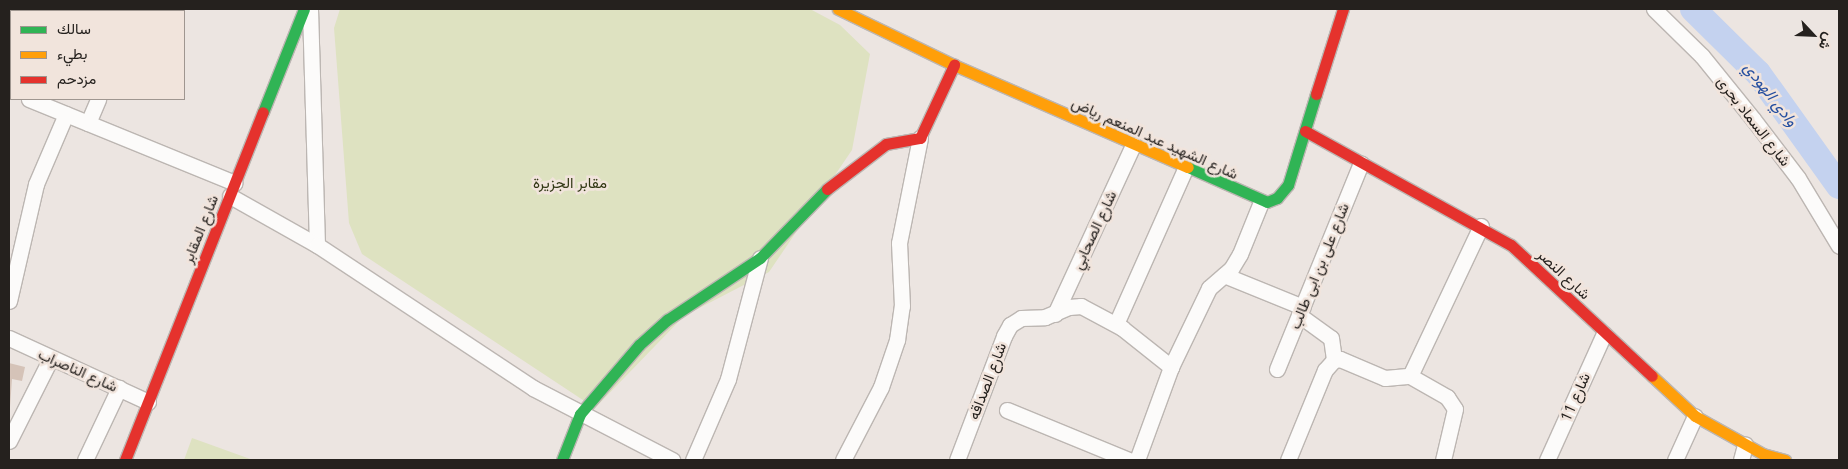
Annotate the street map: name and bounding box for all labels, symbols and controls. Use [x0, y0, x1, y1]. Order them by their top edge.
legend [10, 10, 185, 100]
north arrow [1788, 10, 1838, 60]
text: سالك [57, 18, 91, 38]
text: ش [1815, 30, 1839, 53]
text: بطيء [57, 43, 87, 63]
water label: وادي الهودي [1740, 58, 1802, 130]
text: مزدحم [57, 68, 96, 88]
street label: شارع السماد بحرى [1713, 72, 1795, 170]
street label: شارع الشهيد عبد المنعم رياض [1069, 93, 1241, 183]
park label: مقابر الجزيرة [533, 174, 607, 192]
street label: شارع الصحابي [1068, 188, 1120, 272]
street label: شارع المقابر [178, 192, 222, 266]
street label: شارع على بن ابى طالب [1285, 200, 1353, 332]
street label: شارع النصر [1534, 245, 1594, 303]
street label: شارع الصداقه [964, 340, 1010, 422]
street label: شارع الناصراب [36, 345, 120, 395]
street label: شارع 11 [1556, 370, 1594, 424]

